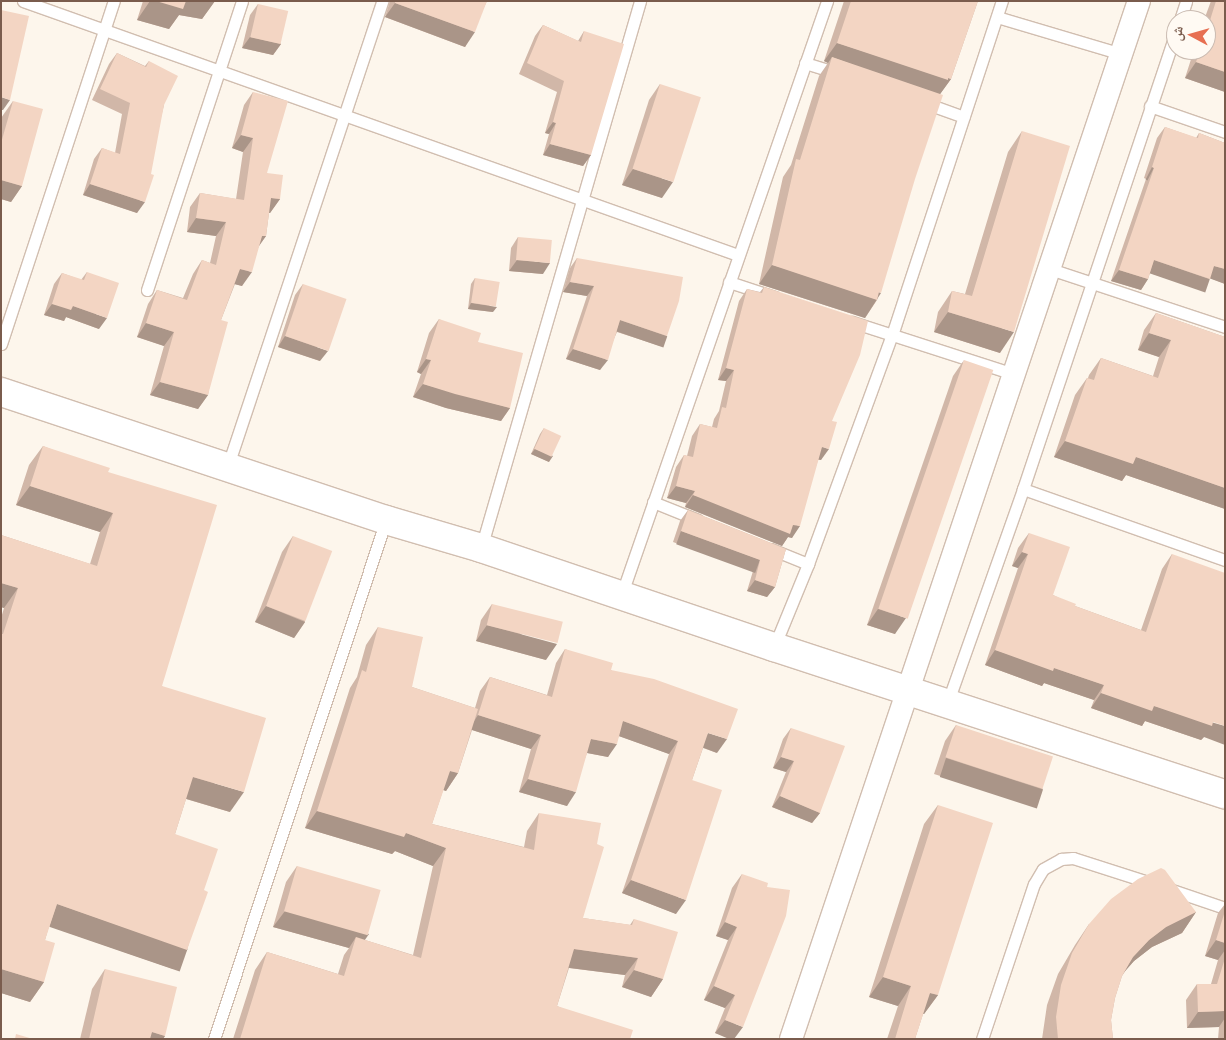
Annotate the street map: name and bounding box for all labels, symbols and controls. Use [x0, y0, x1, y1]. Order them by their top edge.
north arrow [1166, 10, 1216, 60]
text: ش [1167, 25, 1186, 42]

